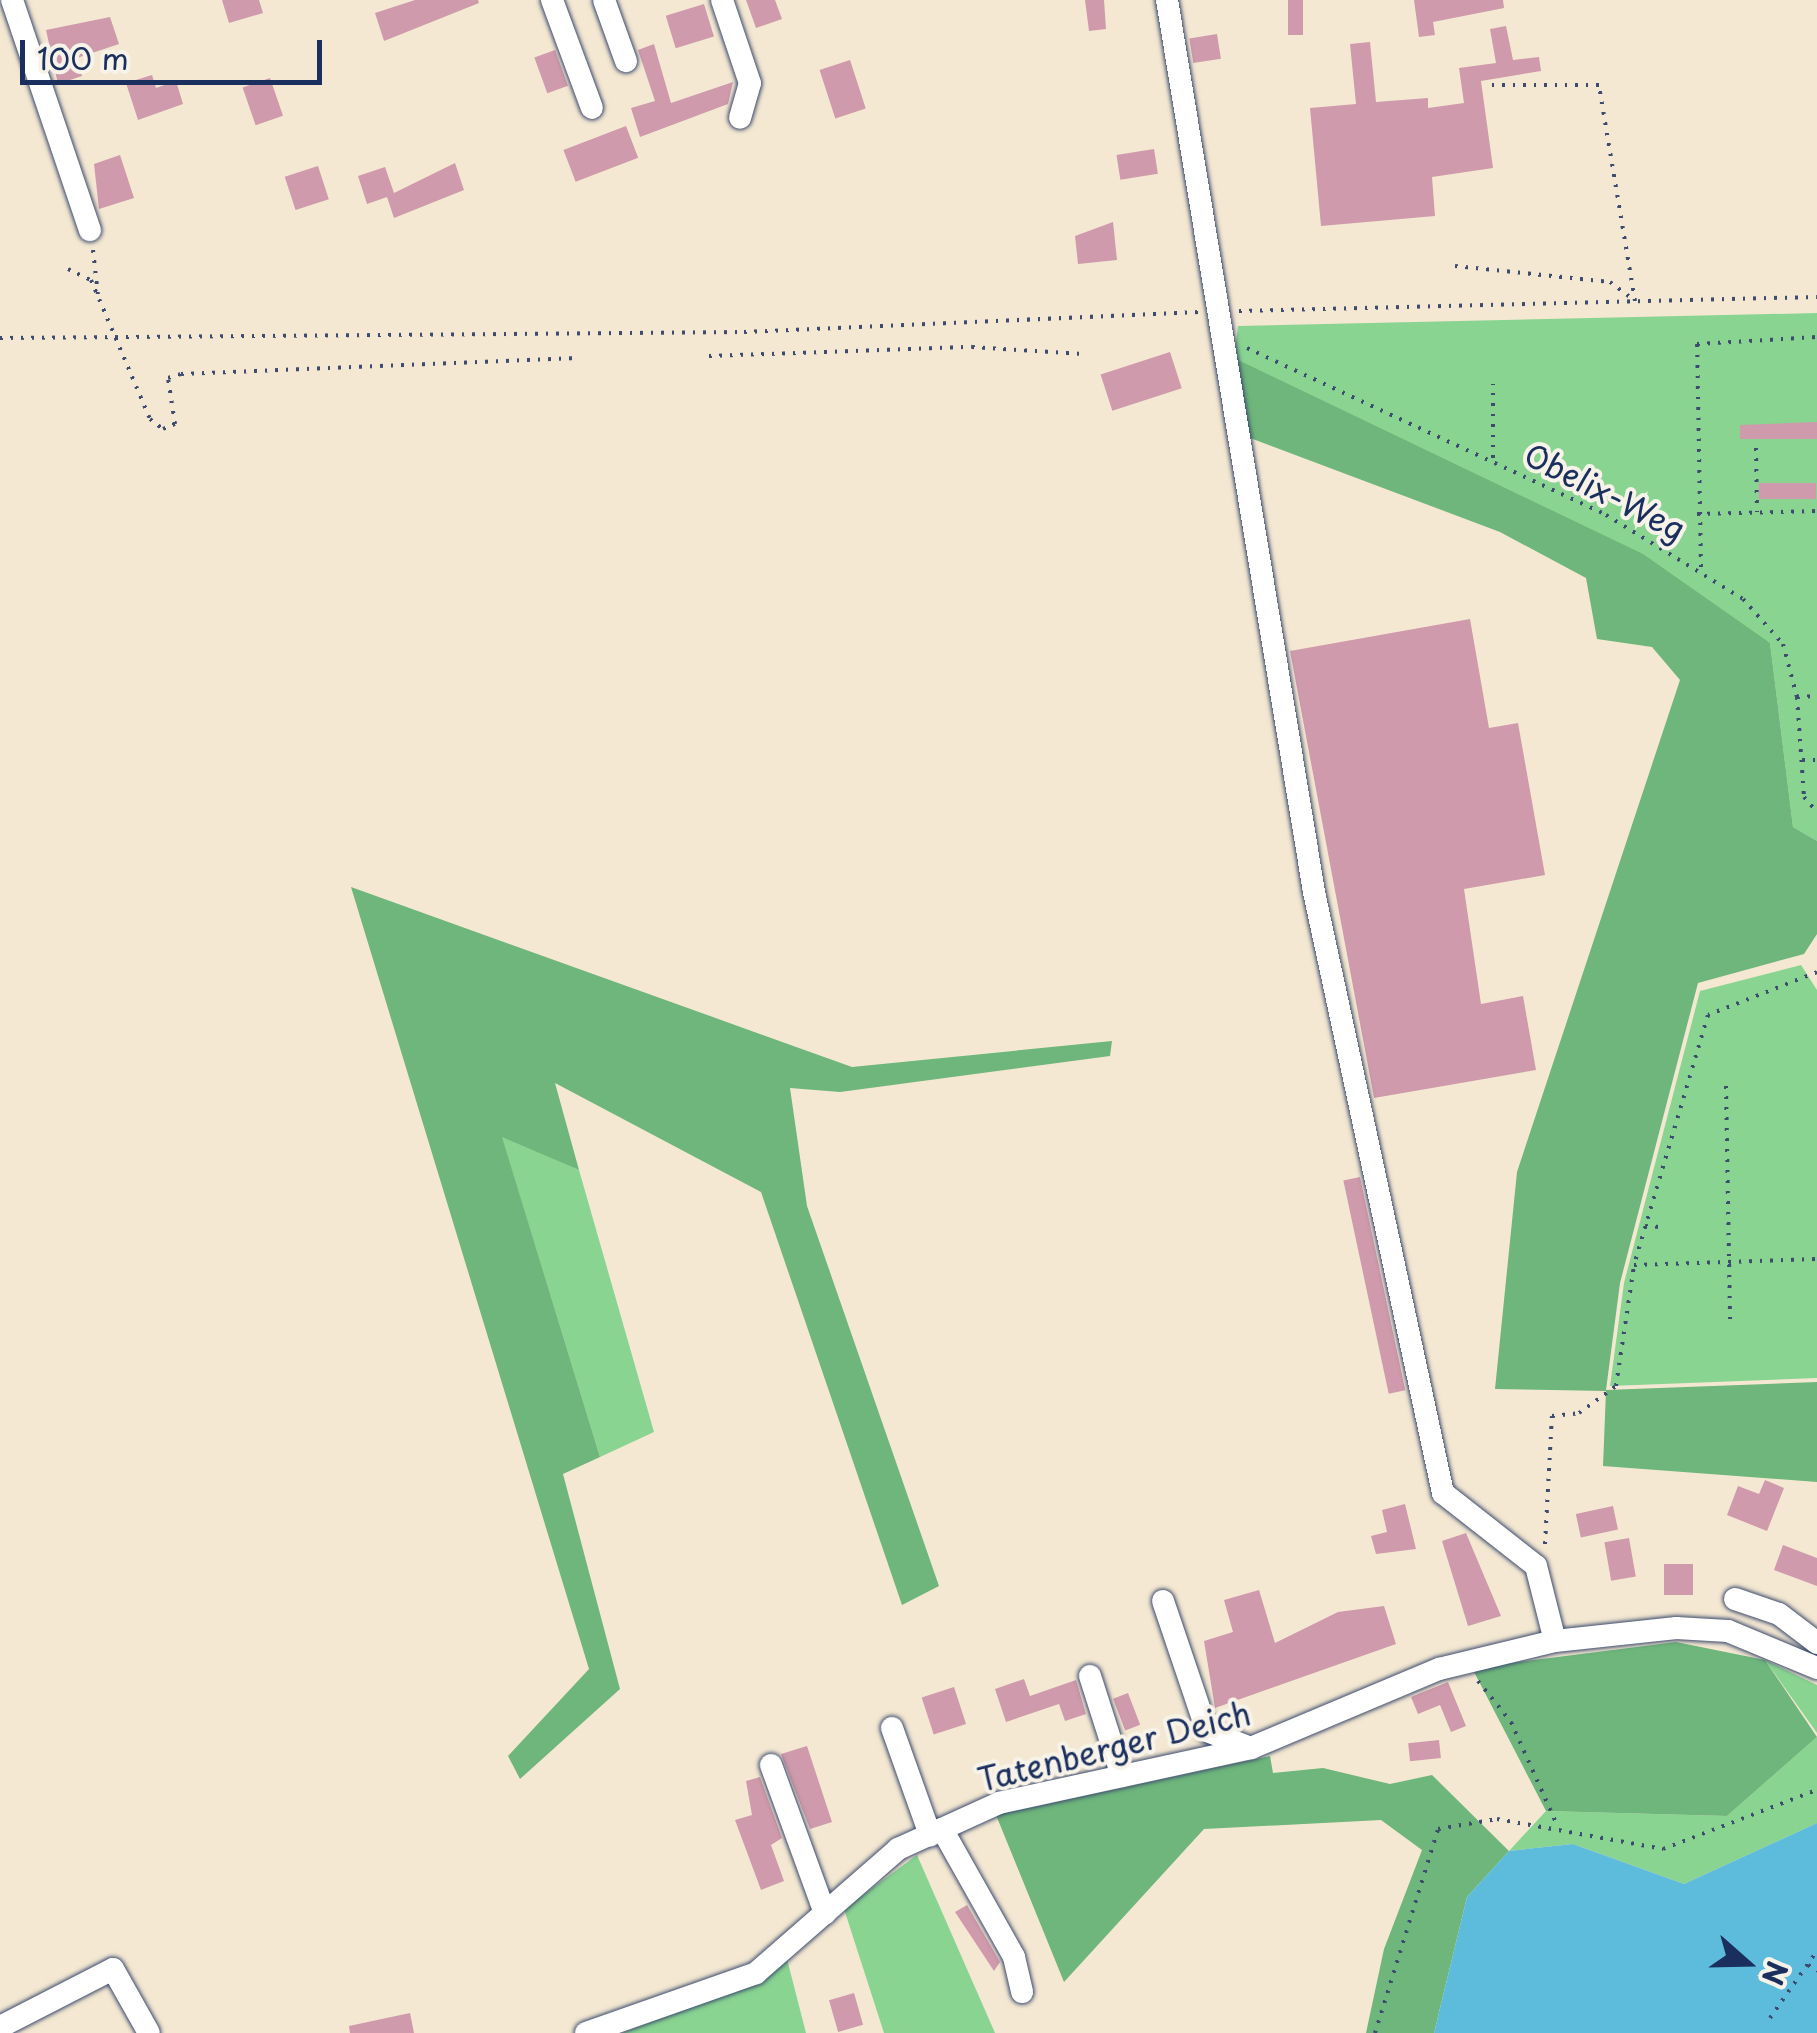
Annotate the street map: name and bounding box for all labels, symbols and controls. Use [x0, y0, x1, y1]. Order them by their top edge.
scale bar [25, 20, 328, 82]
text: 100 m [37, 35, 129, 80]
street label: Obelix-Weg [1518, 434, 1692, 548]
street label: Tatenberger Deich [973, 1693, 1255, 1799]
north arrow [1697, 1913, 1797, 2013]
text: N [1752, 1956, 1800, 1991]

